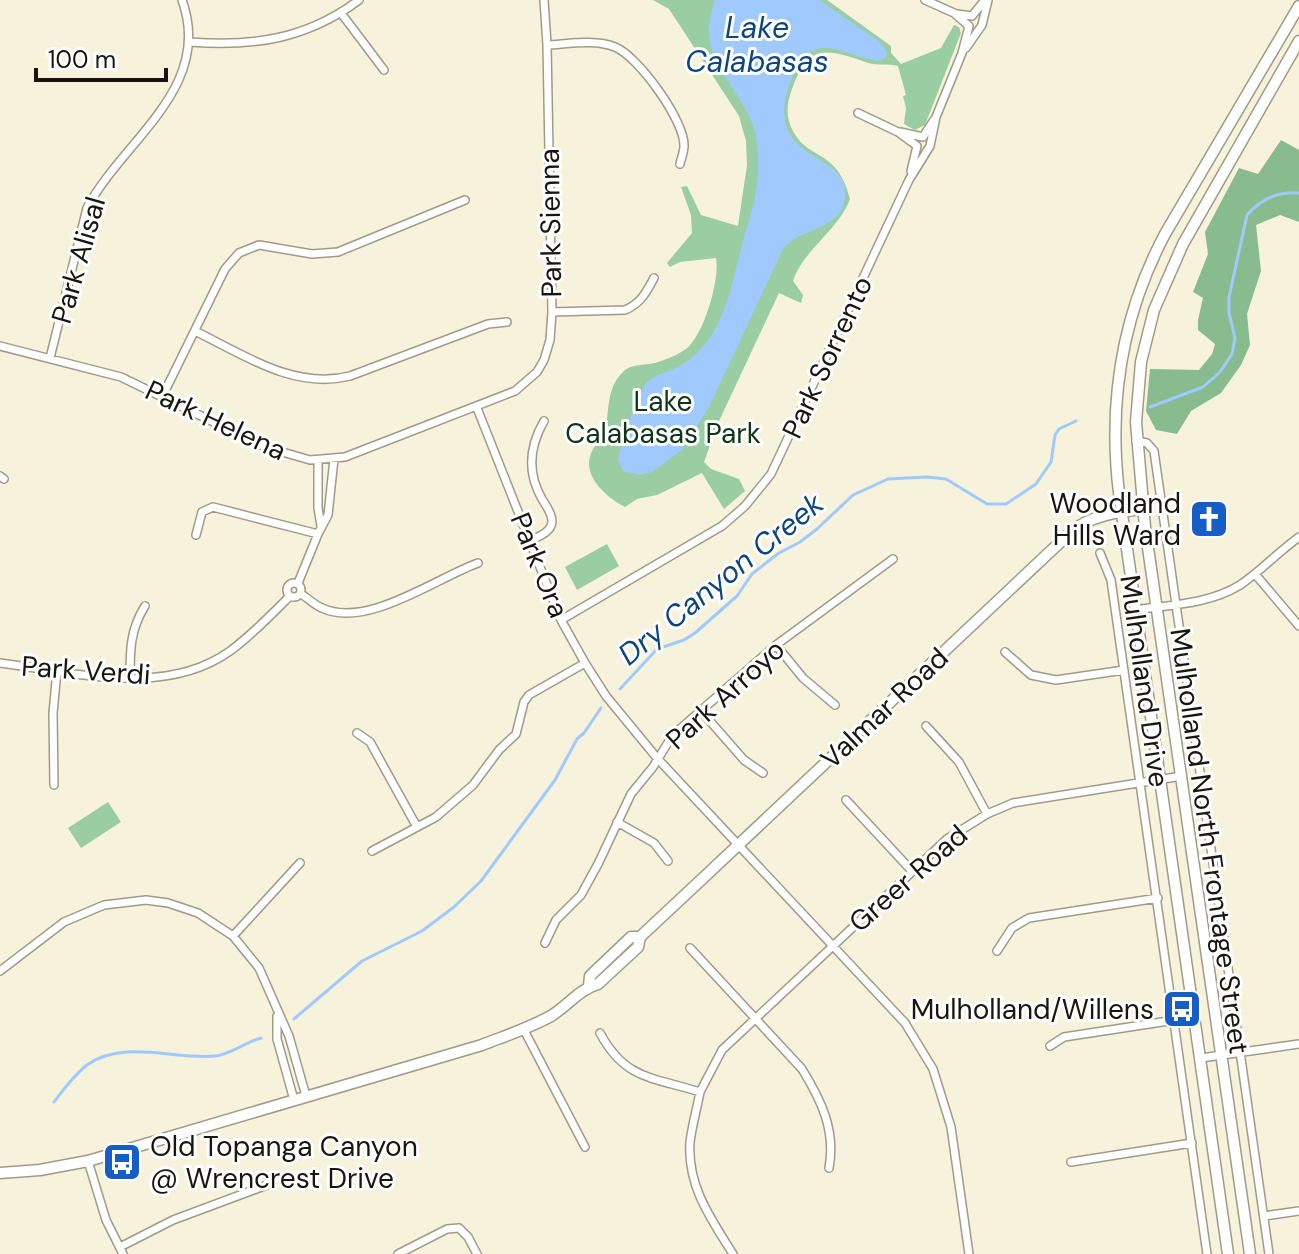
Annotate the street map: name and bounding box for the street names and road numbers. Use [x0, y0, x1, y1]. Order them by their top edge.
street label: Park Sienna [531, 148, 570, 298]
street label: Park Alisal [43, 193, 114, 328]
street label: Park Sorrento [774, 270, 881, 444]
street label: Park Helena [139, 372, 292, 469]
street label: Park Ora [502, 507, 577, 623]
street label: Mulholland Drive [1111, 573, 1178, 789]
street label: Mulholland North Frontage Street [1161, 626, 1258, 1056]
street label: Park Arroyo [658, 631, 793, 758]
street label: Valmar Road [813, 640, 956, 777]
street label: Park Verdi [20, 648, 152, 693]
street label: Greer Road [841, 817, 976, 940]

